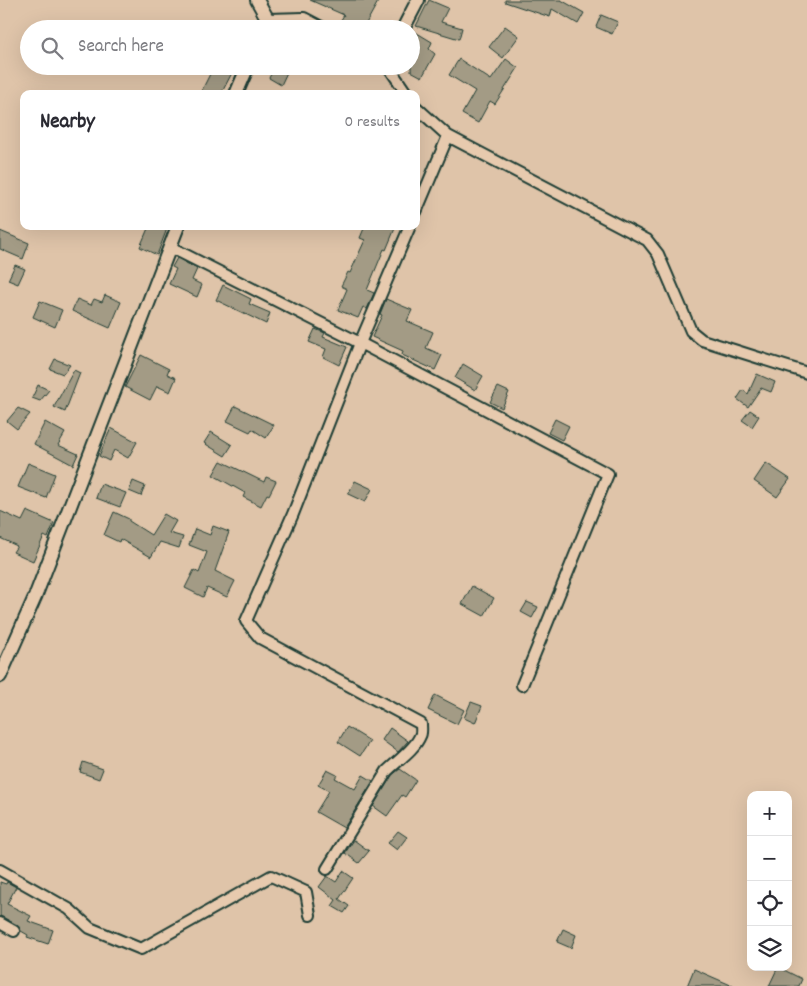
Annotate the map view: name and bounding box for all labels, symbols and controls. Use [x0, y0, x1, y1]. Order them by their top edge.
search box [20, 20, 420, 75]
icon: search [38, 34, 66, 62]
text: Search here [78, 34, 164, 61]
text: Nearby [40, 108, 95, 138]
text: 0 results [345, 111, 400, 134]
map controls [747, 791, 792, 971]
button: + [747, 791, 792, 836]
button: − [747, 836, 792, 881]
button: locate [747, 881, 792, 926]
button: layers [747, 926, 792, 971]

